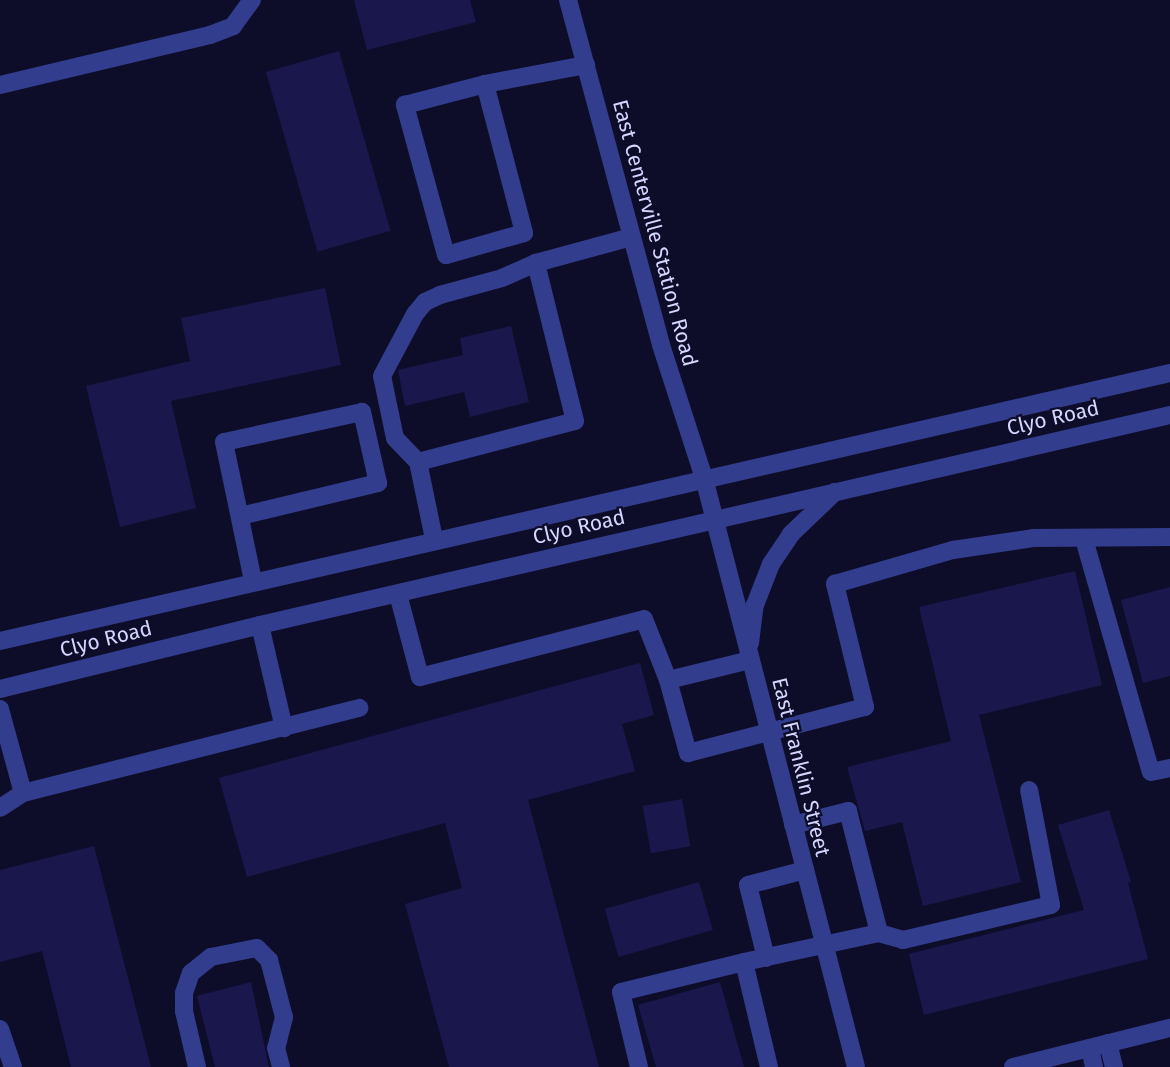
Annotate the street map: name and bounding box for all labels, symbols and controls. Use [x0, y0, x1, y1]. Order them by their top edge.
street label: East Centerville Station Road [607, 97, 703, 369]
street label: Clyo Road [1004, 395, 1102, 441]
street label: Clyo Road [530, 504, 628, 550]
street label: Clyo Road [57, 615, 155, 663]
street label: East Franklin Street [767, 675, 835, 859]

